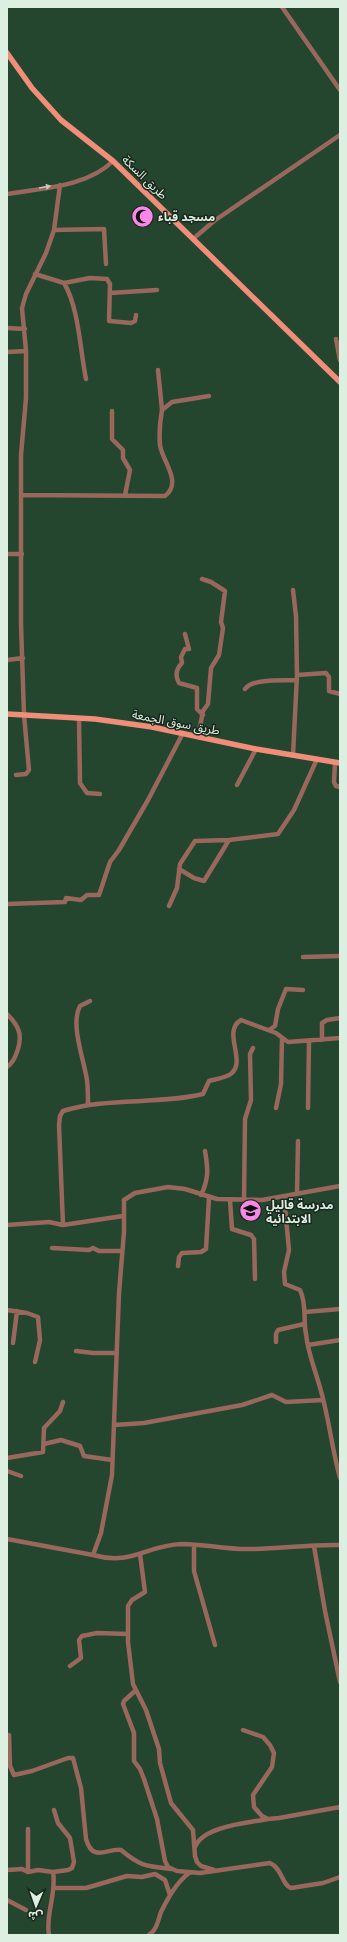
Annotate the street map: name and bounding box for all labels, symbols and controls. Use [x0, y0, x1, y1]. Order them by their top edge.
street label: طريق السكة [119, 152, 171, 203]
one-way arrow [39, 184, 52, 190]
mosque icon: مسجد قباء [129, 203, 155, 229]
place label: مسجد قباء [158, 209, 215, 224]
street label: طريق سوق الجمعة [131, 706, 221, 739]
place label: مدرسة قاليل الابتدائية [266, 1197, 333, 1226]
school or university icon: مدرسة قاليل الابتدائية [237, 1198, 263, 1224]
north arrow [16, 1886, 56, 1926]
text: ش [28, 1909, 43, 1923]

